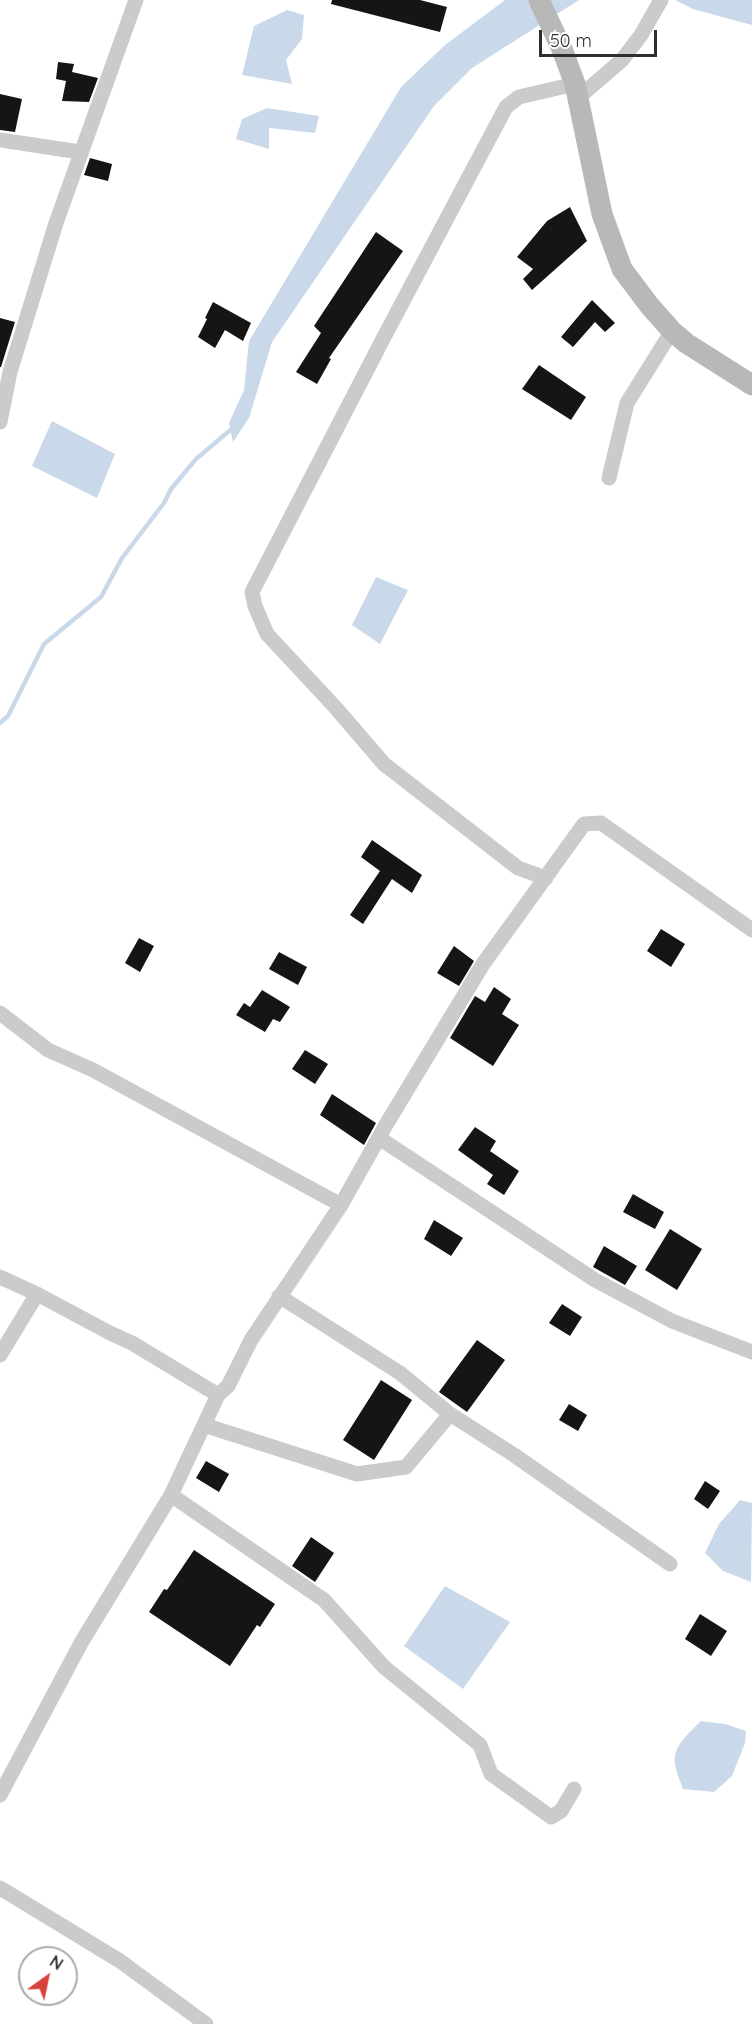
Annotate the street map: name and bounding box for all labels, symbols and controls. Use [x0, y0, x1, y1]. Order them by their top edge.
scale bar [542, 18, 660, 56]
text: 50 m [550, 29, 592, 52]
north arrow [18, 1946, 78, 2006]
text: N [46, 1951, 67, 1974]

